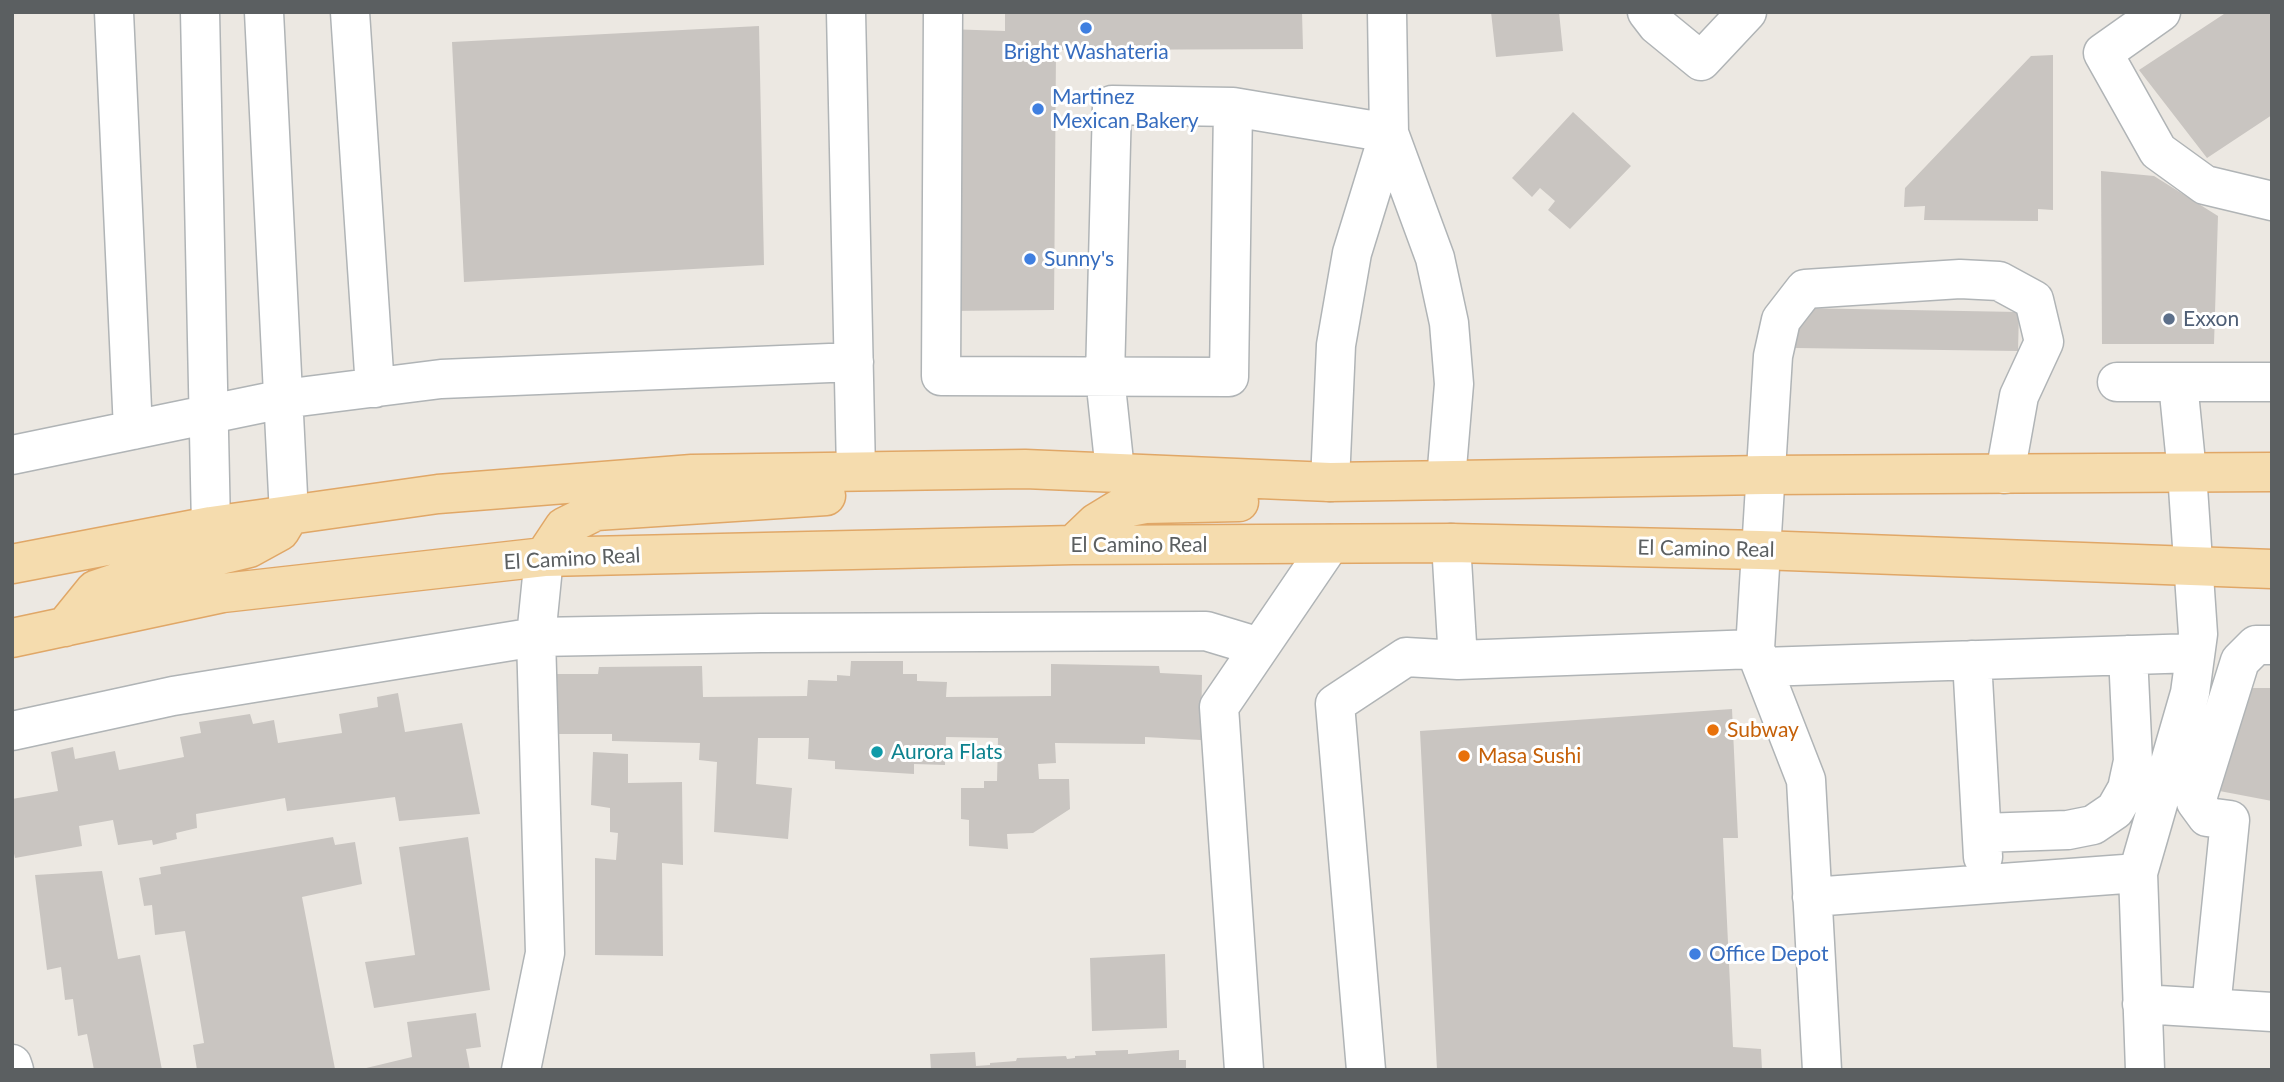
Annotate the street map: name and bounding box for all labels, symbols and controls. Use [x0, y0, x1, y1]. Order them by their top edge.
marker: Bright Washateria [1078, 20, 1094, 36]
place label: Bright Washateria [1003, 39, 1169, 65]
place label: Martinez Mexican Bakery [1052, 84, 1199, 134]
marker: Martinez Mexican Bakery [1030, 101, 1046, 117]
place label: Sunny's [1044, 246, 1114, 272]
marker: Sunny's [1022, 251, 1038, 267]
place label: Exxon [2183, 306, 2239, 332]
marker: Exxon [2161, 311, 2177, 327]
street label: El Camino Real [1070, 532, 1208, 558]
street label: El Camino Real [1637, 535, 1775, 563]
street label: El Camino Real [503, 543, 641, 575]
place label: Subway [1727, 717, 1799, 743]
marker: Subway [1705, 722, 1721, 738]
place label: Aurora Flats [891, 739, 1003, 765]
place label: Masa Sushi [1478, 743, 1581, 769]
marker: Aurora Flats [869, 744, 885, 760]
marker: Masa Sushi [1456, 748, 1472, 764]
place label: Office Depot [1709, 941, 1829, 967]
marker: Office Depot [1687, 946, 1703, 962]

